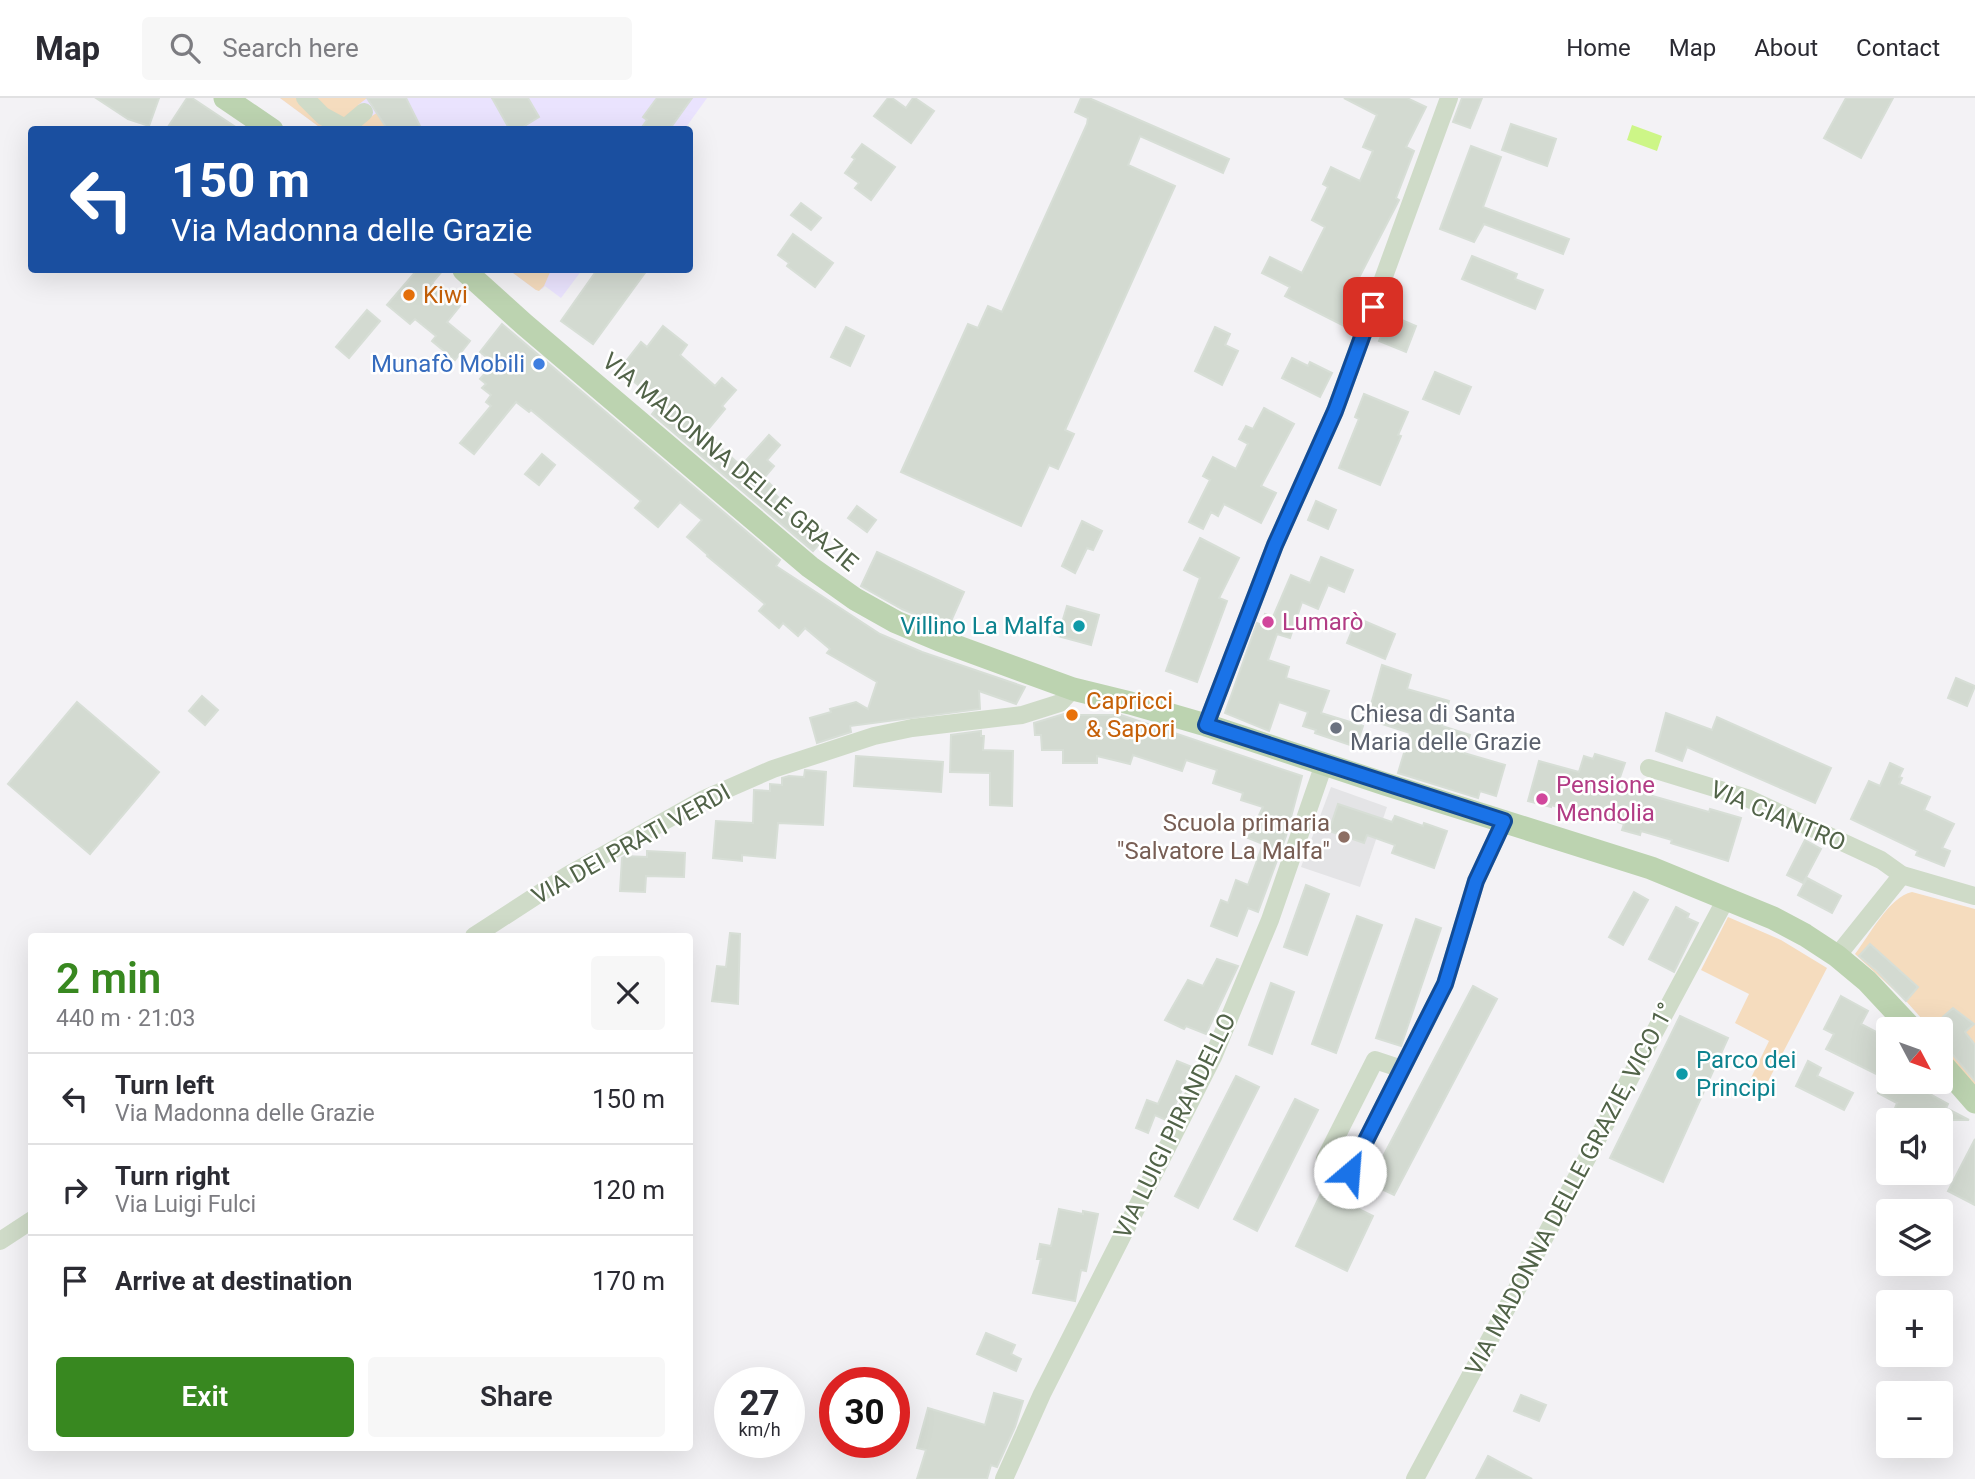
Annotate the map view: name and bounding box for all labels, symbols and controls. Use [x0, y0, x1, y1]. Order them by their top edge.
search box [142, 17, 632, 80]
text: Map [35, 29, 100, 68]
icon: search [166, 29, 204, 67]
text: Search here [222, 33, 359, 63]
text: Home [1566, 34, 1631, 62]
text: Map [1669, 34, 1716, 62]
text: About [1754, 34, 1818, 62]
text: Contact [1856, 34, 1940, 62]
text: 150 m [171, 152, 310, 209]
icon: left [56, 154, 147, 245]
text: Via Madonna delle Grazie [171, 211, 532, 249]
pin [1343, 277, 1403, 337]
place label: Kiwi [423, 281, 468, 309]
marker: Kiwi [401, 287, 417, 303]
icon: arrive [1354, 288, 1392, 326]
street label: VIA MADONNA DELLE GRAZIE [597, 347, 863, 577]
place label: Munafò Mobili [371, 350, 525, 378]
marker: Munafò Mobili [531, 356, 547, 372]
place label: Lumarò [1282, 608, 1363, 636]
place label: Villino La Malfa [900, 612, 1065, 640]
marker: Lumarò [1260, 614, 1276, 630]
marker: Villino La Malfa [1071, 618, 1087, 634]
place label: Capricci & Sapori [1086, 687, 1175, 743]
place label: Chiesa di Santa Maria delle Grazie [1350, 700, 1541, 756]
marker: Capricci & Sapori [1064, 707, 1080, 723]
marker: Chiesa di Santa Maria delle Grazie [1328, 720, 1344, 736]
place label: Pensione Mendolia [1556, 771, 1655, 827]
street label: VIA CIANTRO [1706, 775, 1850, 857]
street label: VIA DEI PRATI VERDI [527, 778, 735, 910]
marker: Pensione Mendolia [1534, 791, 1550, 807]
place label: Scuola primaria "Salvatore La Malfa" [1117, 809, 1330, 865]
marker: Scuola primaria "Salvatore La Malfa" [1336, 829, 1352, 845]
text: 2 min [56, 954, 161, 1003]
button: close [591, 956, 665, 1030]
street label: VIA MADONNA DELLE GRAZIE, VICO 1° [1460, 998, 1680, 1380]
text: 440 m · 21:03 [56, 1005, 195, 1032]
street label: VIA LUIGI PIRANDELLO [1108, 1009, 1242, 1243]
north arrow [1876, 1017, 1953, 1094]
map controls [1876, 1017, 1953, 1458]
place label: Parco dei Principi [1696, 1046, 1796, 1102]
marker: Parco dei Principi [1674, 1066, 1690, 1082]
text: Turn left [115, 1070, 214, 1100]
icon: left [56, 1080, 94, 1118]
text: 150 m [592, 1084, 665, 1114]
text: Via Madonna delle Grazie [115, 1100, 375, 1127]
button: sound [1876, 1108, 1953, 1185]
position arrow [1313, 1135, 1387, 1209]
text: Turn right [115, 1161, 230, 1191]
icon: right [56, 1171, 94, 1209]
text: 120 m [592, 1175, 665, 1205]
text: Via Luigi Fulci [115, 1191, 256, 1218]
button: layers [1876, 1199, 1953, 1276]
icon: arrive [56, 1262, 94, 1300]
text: Arrive at destination [115, 1266, 352, 1296]
text: 170 m [592, 1266, 665, 1296]
button: + [1876, 1290, 1953, 1367]
button: Exit [56, 1357, 354, 1437]
button: Share [368, 1357, 665, 1437]
speed limit sign: 30 [819, 1367, 910, 1458]
button: − [1876, 1381, 1953, 1458]
text: 27 [739, 1383, 780, 1424]
text: km/h [738, 1419, 781, 1440]

